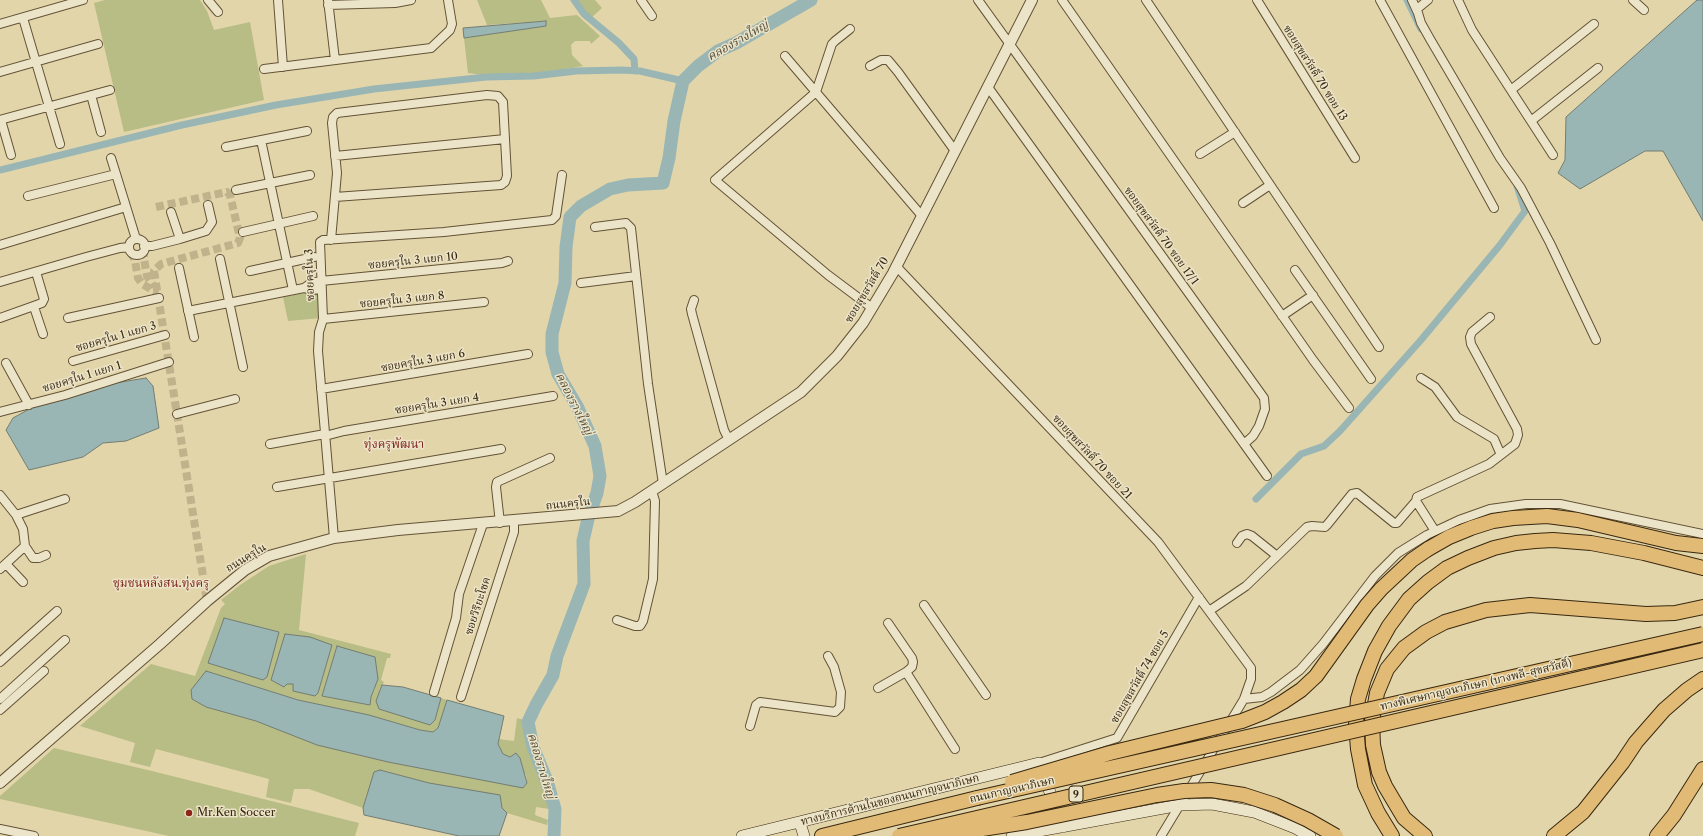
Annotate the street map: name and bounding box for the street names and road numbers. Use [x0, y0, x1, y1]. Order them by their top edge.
street label: ซอยสุขสวัสดิ์ 70 ซอย 13 [1280, 23, 1350, 123]
street label: ซอยสุขสวัสดิ์ 70 ซอย 17/1 [1121, 184, 1201, 288]
street label: ซอยครุใน 3 [302, 249, 318, 301]
street label: ซอยครุใน 3 แยก 10 [367, 250, 459, 272]
street label: ซอยสุขสวัสดิ์ 70 [842, 255, 892, 325]
street label: ซอยครุใน 3 แยก 8 [359, 289, 445, 311]
street label: ซอยครุใน 1 แยก 3 [74, 319, 158, 355]
street label: ซอยครุใน 3 แยก 6 [380, 347, 466, 375]
street label: ซอยครุใน 1 แยก 1 [41, 359, 123, 395]
street label: ซอยครุใน 3 แยก 4 [394, 391, 480, 417]
street label: ซอยสุขสวัสดิ์ 70 ซอย 21 [1049, 412, 1135, 502]
street label: ถนนครุใน [545, 495, 591, 513]
street label: ถนนครุใน [223, 541, 269, 575]
street label: ซอยวิริยะโชค [462, 575, 494, 637]
street label: ซอยสุขสวัสดิ์ 74 ซอย 5 [1108, 628, 1172, 726]
street label: ทางพิเศษกาญจนาภิเษก (บางพลี-สุขสวัสดิ์) [1379, 657, 1573, 713]
street label: ทางบริการด้านในของถนนกาญจนาภิเษก [799, 771, 981, 829]
street label: ถนนกาญจนาภิเษก [968, 774, 1056, 806]
road number: 9 [1069, 786, 1083, 802]

